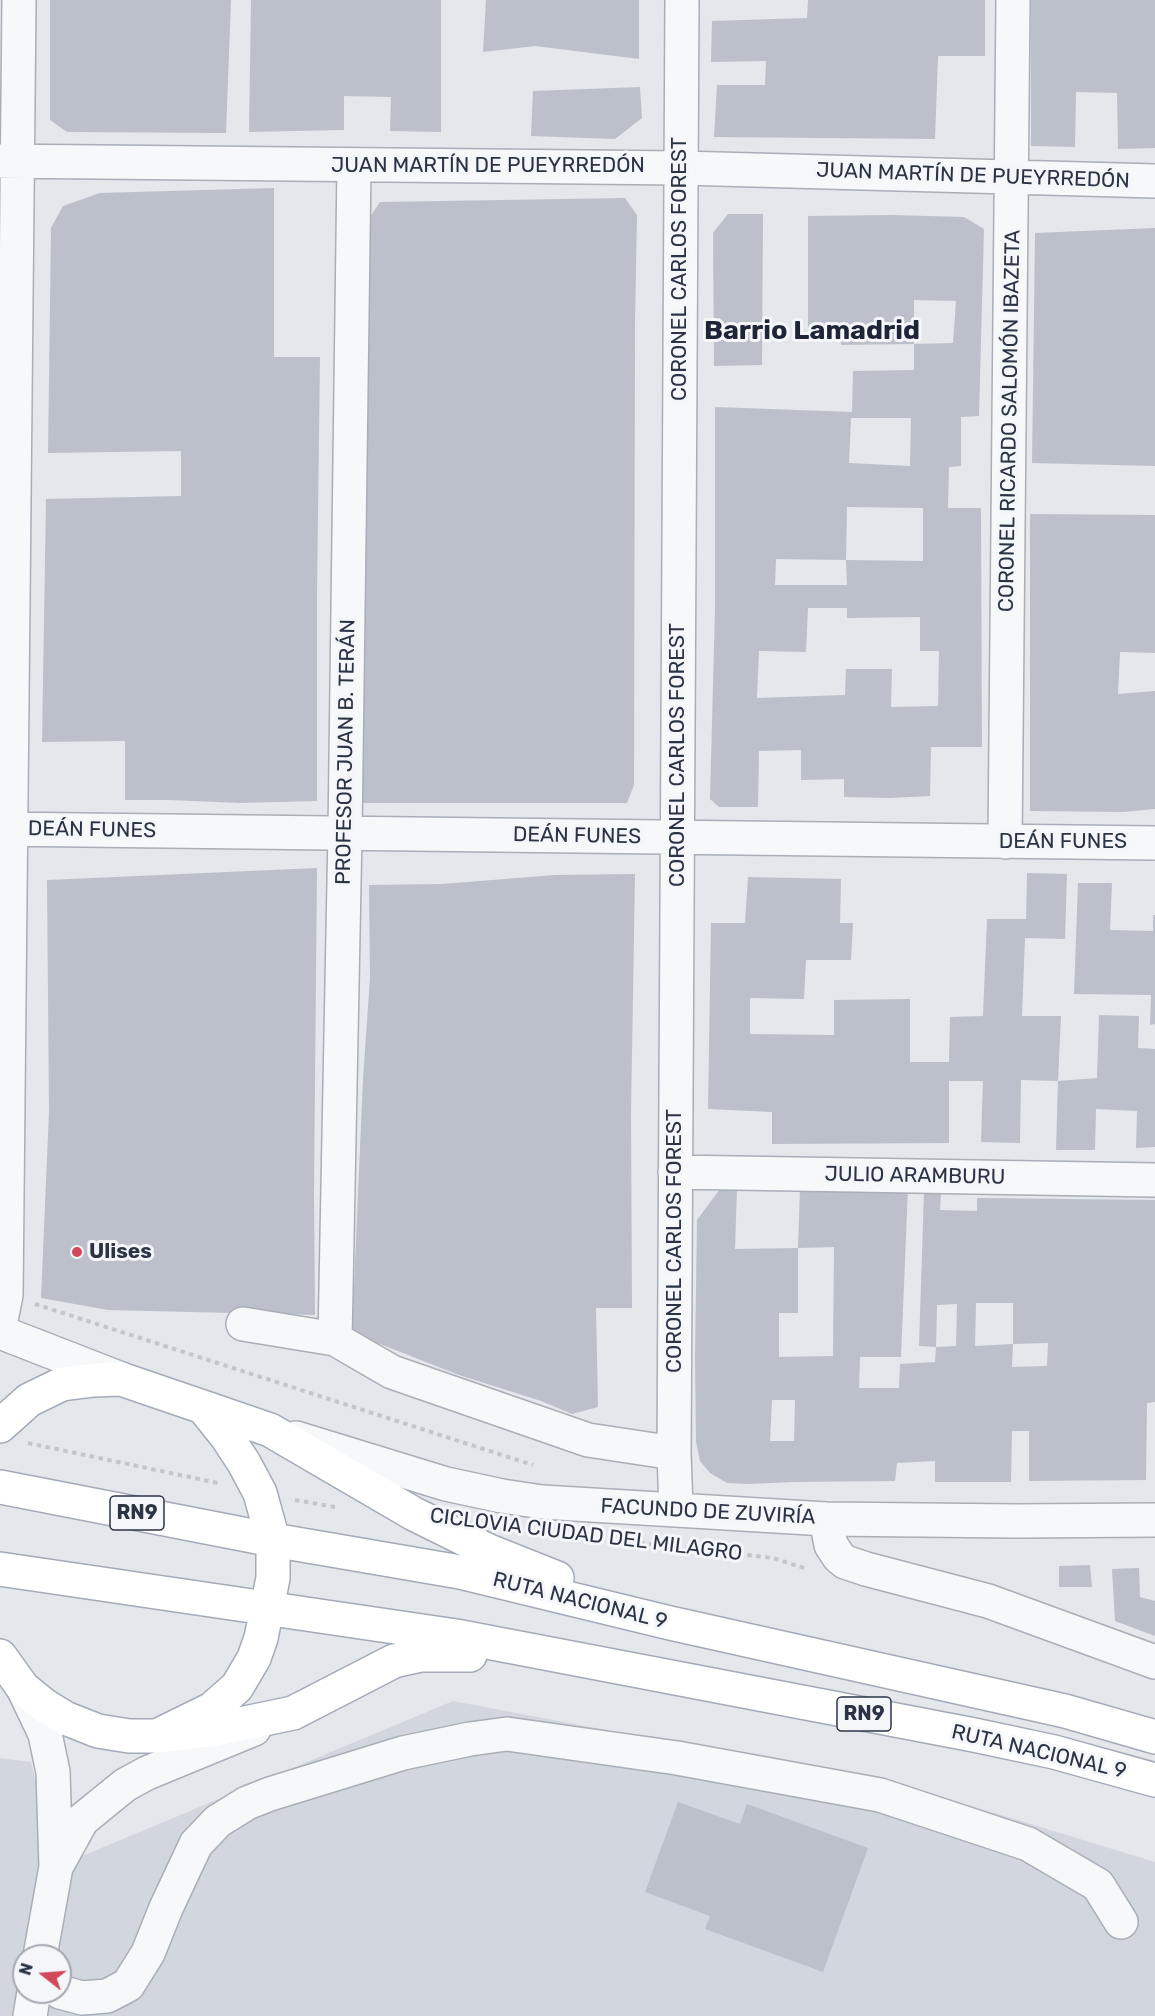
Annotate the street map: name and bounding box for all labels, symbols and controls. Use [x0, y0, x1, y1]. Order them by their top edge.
street label: CORONEL CARLOS FOREST [667, 137, 693, 401]
street label: JUAN MARTÍN DE PUEYRREDÓN [331, 153, 645, 179]
street label: JUAN MARTÍN DE PUEYRREDÓN [816, 158, 1130, 194]
street label: CORONEL RICARDO SALOMÓN IBAZETA [994, 230, 1026, 612]
district label: Barrio Lamadrid [704, 315, 920, 347]
street label: PROFESOR JUAN B. TERÁN [331, 619, 361, 885]
street label: CORONEL CARLOS FOREST [665, 623, 691, 887]
street label: DEÁN FUNES [28, 816, 156, 844]
street label: DEÁN FUNES [513, 822, 641, 850]
street label: DEÁN FUNES [999, 829, 1127, 855]
street label: CORONEL CARLOS FOREST [662, 1109, 688, 1373]
street label: JULIO ARAMBURU [824, 1162, 1006, 1190]
place label: Ulises [89, 1239, 152, 1265]
marker: Ulises [70, 1245, 84, 1259]
street label: FACUNDO DE ZUVIRÍA [600, 1494, 816, 1530]
road number: RN9 [110, 1496, 164, 1530]
street label: CICLOVIA CIUDAD DEL MILAGRO [428, 1503, 744, 1567]
street label: RUTA NACIONAL 9 [490, 1567, 670, 1635]
road number: RN9 [837, 1697, 891, 1731]
street label: RUTA NACIONAL 9 [949, 1720, 1129, 1784]
north arrow [12, 1944, 72, 2004]
text: N [15, 1961, 37, 1977]

